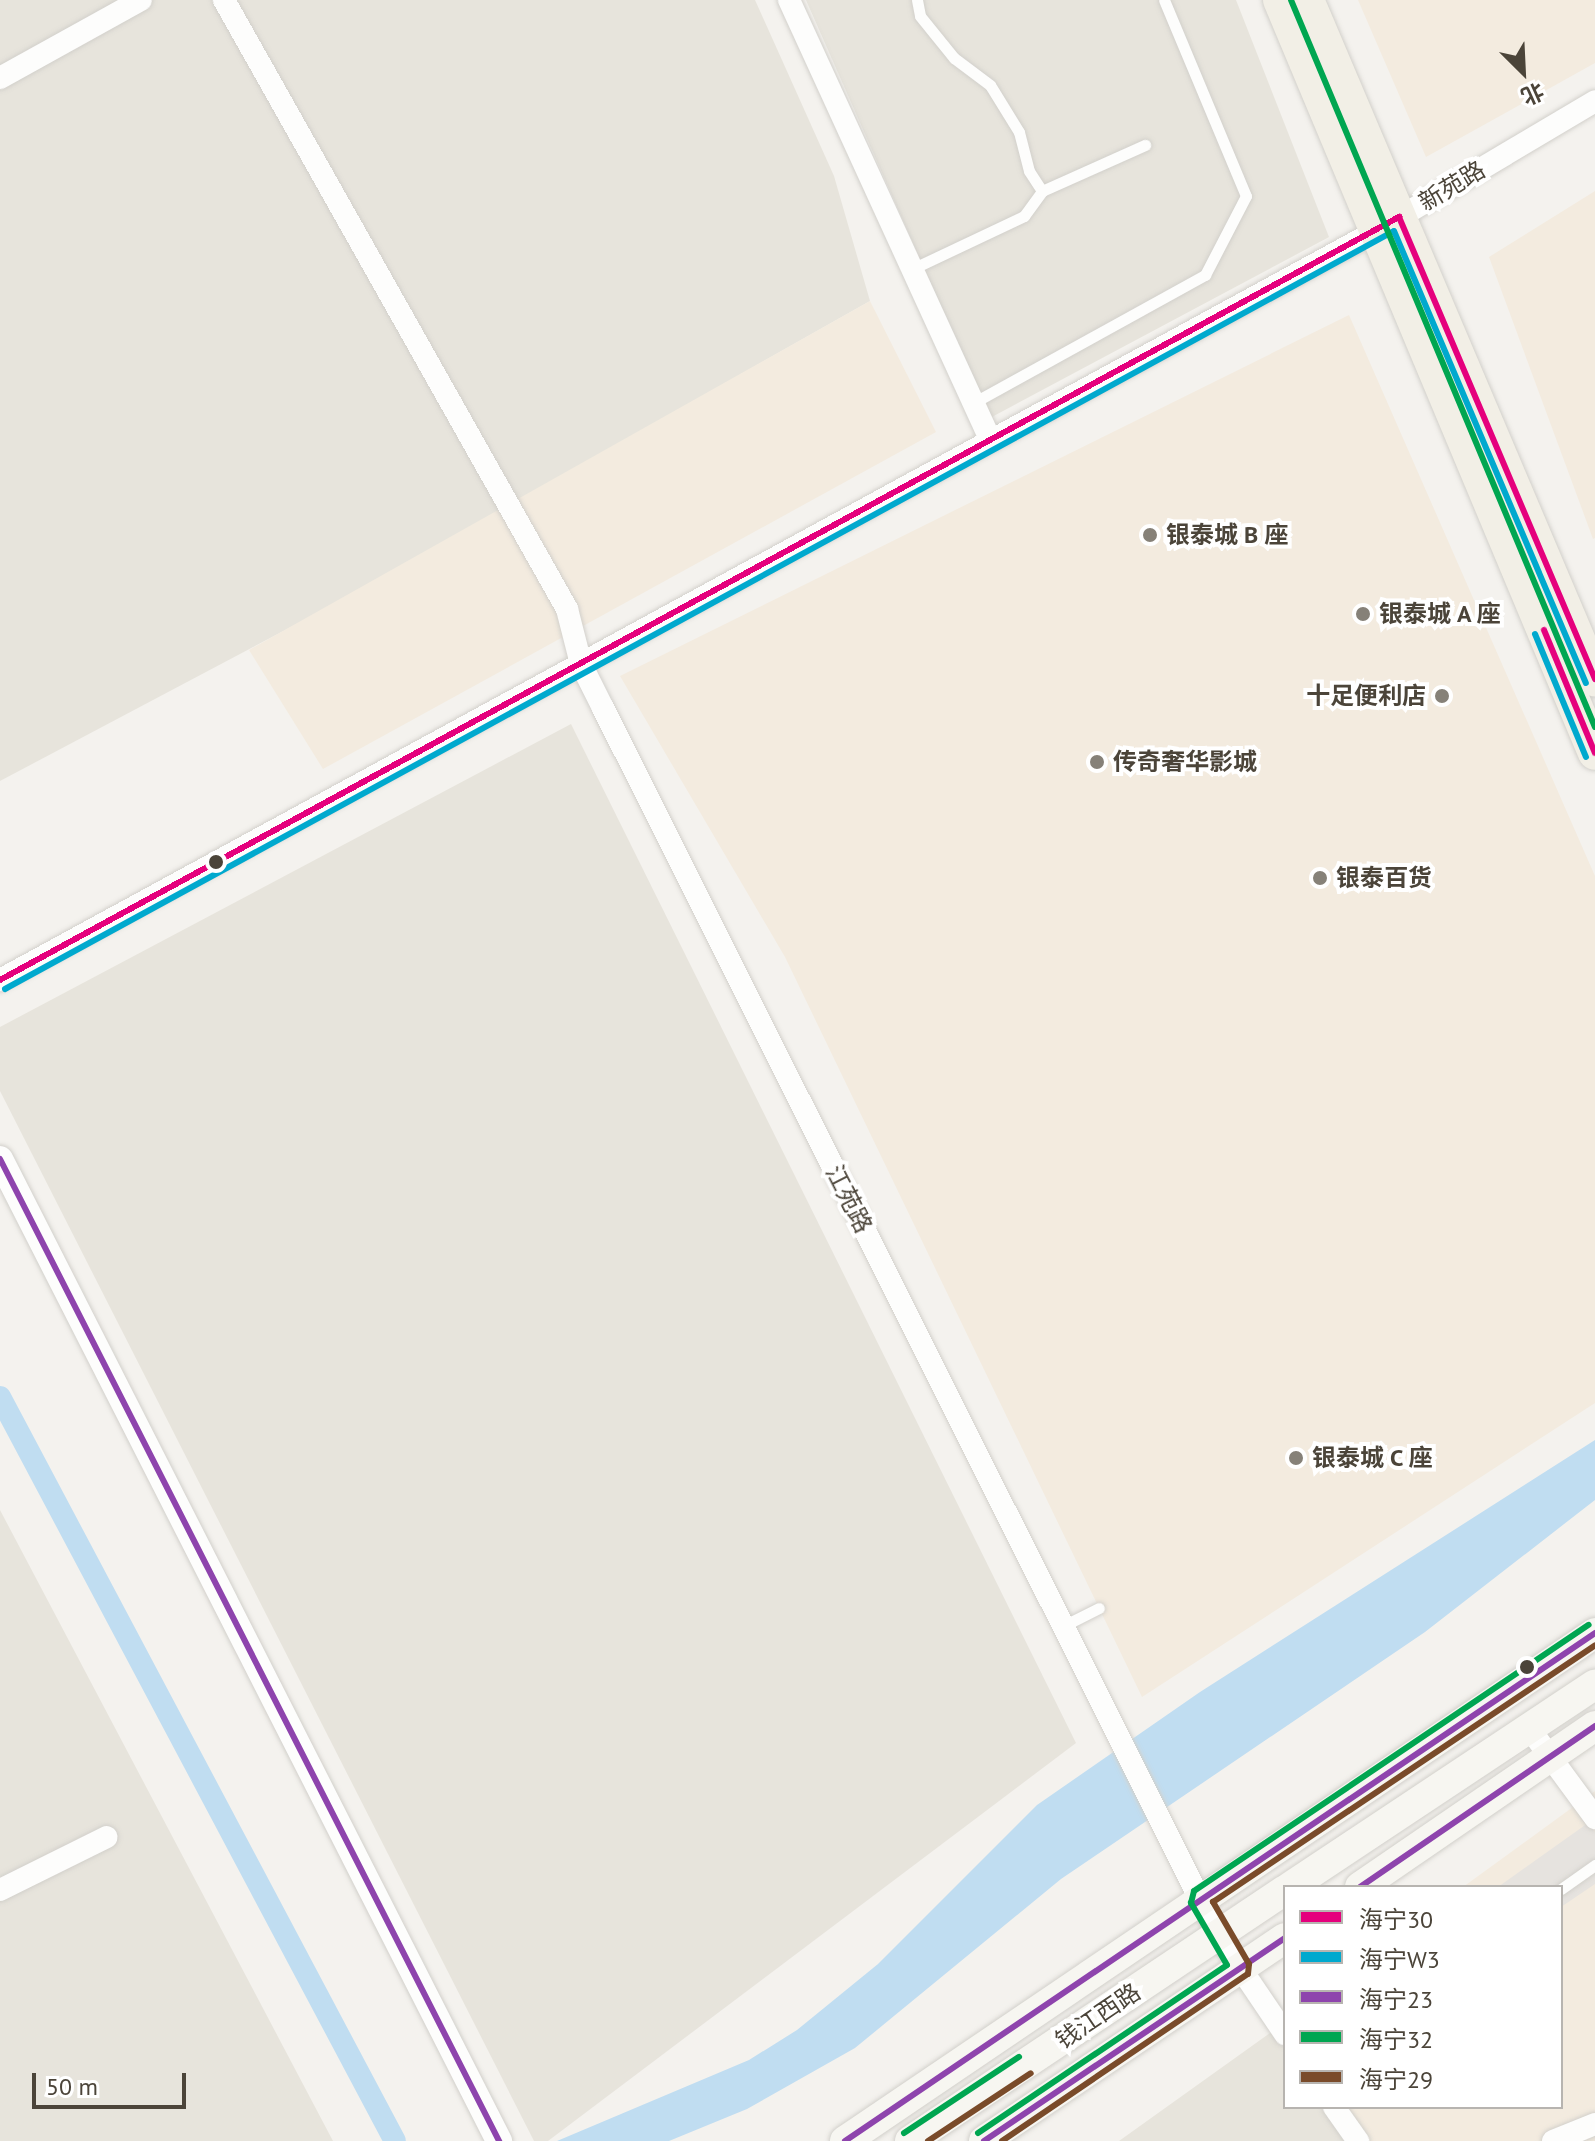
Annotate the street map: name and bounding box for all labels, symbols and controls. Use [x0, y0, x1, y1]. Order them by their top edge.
north arrow [1483, 32, 1563, 112]
text: 北 [1517, 77, 1549, 111]
street label: 新苑路 [1414, 155, 1490, 217]
place label: 银泰城 B 座 [1166, 521, 1288, 549]
marker: 银泰城 B 座 [1141, 526, 1159, 544]
place label: 银泰城 A 座 [1379, 600, 1502, 628]
marker: 银泰城 A 座 [1354, 605, 1372, 623]
place label: 十足便利店 [1306, 682, 1426, 710]
marker: 十足便利店 [1433, 687, 1451, 705]
place label: 传奇奢华影城 [1113, 748, 1257, 776]
marker: 传奇奢华影城 [1088, 753, 1106, 771]
unlabelled marker [208, 854, 224, 870]
place label: 银泰百货 [1336, 864, 1432, 892]
marker: 银泰百货 [1311, 869, 1329, 887]
street label: 江苑路 [820, 1160, 878, 1238]
place label: 银泰城 C 座 [1312, 1444, 1434, 1472]
marker: 银泰城 C 座 [1287, 1449, 1305, 1467]
unlabelled marker [1519, 1659, 1535, 1675]
legend [1283, 1885, 1563, 2109]
text: 海宁30 [1359, 1904, 1433, 1935]
text: 海宁W3 [1359, 1944, 1440, 1975]
street label: 钱江西路 [1050, 1977, 1146, 2055]
text: 海宁23 [1359, 1984, 1433, 2015]
text: 海宁32 [1359, 2024, 1433, 2055]
scale bar [36, 2057, 190, 2107]
text: 海宁29 [1359, 2064, 1433, 2095]
text: 50 m [46, 2071, 98, 2102]

